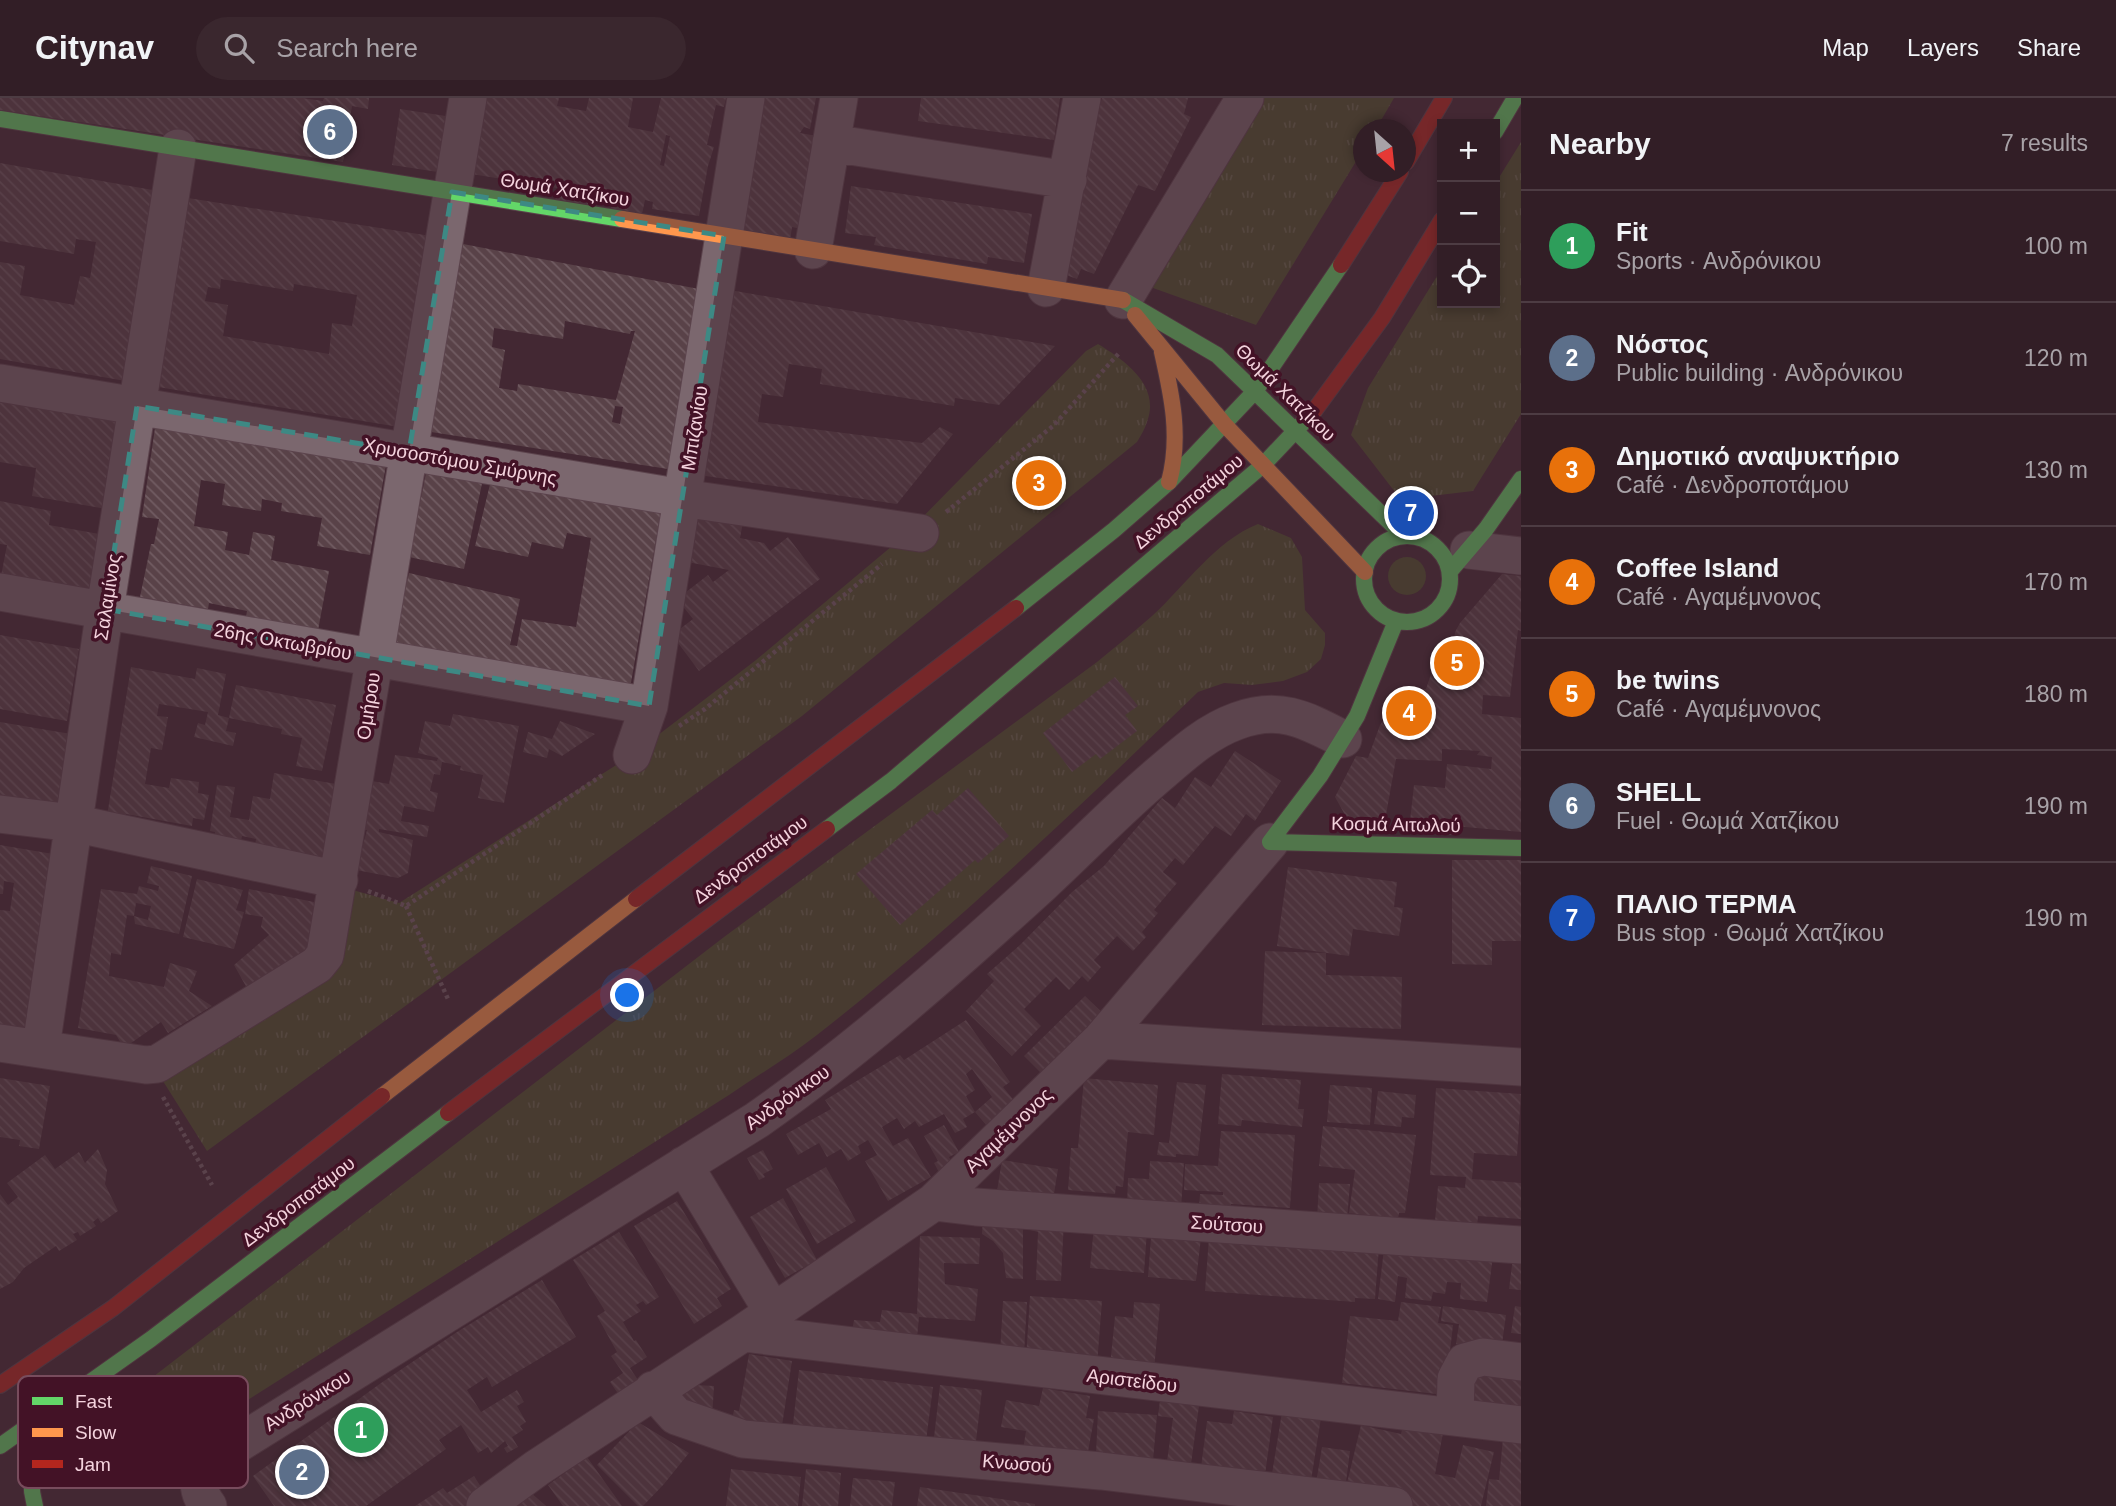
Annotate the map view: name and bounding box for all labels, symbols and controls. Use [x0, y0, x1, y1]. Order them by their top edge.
search box [196, 17, 686, 80]
text: Citynav [35, 29, 154, 66]
icon: search [220, 29, 258, 67]
text: Search here [276, 33, 418, 63]
text: Map [1822, 34, 1869, 61]
text: Layers [1907, 34, 1979, 61]
text: Share [2017, 34, 2081, 61]
pin: 6 [307, 106, 353, 158]
north arrow [1353, 119, 1416, 182]
map controls [1437, 119, 1500, 308]
button: + [1437, 119, 1500, 182]
text: Nearby [1549, 127, 1651, 160]
text: 7 results [2001, 130, 2088, 156]
street label: Θωμά Χατζίκου [499, 169, 631, 210]
button: − [1437, 182, 1500, 245]
text: Fit [1616, 217, 1648, 247]
text: 1 [1566, 233, 1578, 259]
text: 100 m [2024, 233, 2088, 259]
button: locate [1437, 245, 1500, 308]
text: Sports · Ανδρόνικου [1616, 248, 1821, 274]
text: Νόστος [1616, 329, 1709, 359]
street label: Θωμά Χατζίκου [1231, 339, 1340, 445]
text: 2 [1566, 345, 1578, 371]
text: 120 m [2024, 345, 2088, 371]
text: Public building · Ανδρόνικου [1616, 360, 1903, 386]
street label: Μπιζανίου [677, 384, 712, 472]
street label: Χρυσοστόμου Σμύρνης [361, 434, 558, 489]
text: Δημοτικό αναψυκτήριο [1616, 441, 1900, 471]
street label: Δενδροποτάμου [1130, 450, 1247, 553]
pin: 3 [1016, 457, 1062, 509]
text: 3 [1566, 457, 1578, 483]
text: 130 m [2024, 457, 2088, 483]
text: Café · Δενδροποτάμου [1616, 472, 1849, 498]
pin: 7 [1388, 487, 1434, 539]
street label: Σαλαμίνος [90, 552, 125, 642]
text: Coffee Island [1616, 553, 1779, 583]
text: 4 [1566, 569, 1578, 595]
text: 170 m [2024, 569, 2088, 595]
text: Café · Αγαμέμνονος [1616, 584, 1821, 610]
street label: 26ης Οκτωβρίου [212, 619, 353, 664]
pin: 5 [1434, 637, 1480, 689]
text: be twins [1616, 665, 1720, 695]
street label: Ομήρου [353, 671, 384, 741]
text: 5 [1566, 681, 1578, 707]
text: 180 m [2024, 681, 2088, 707]
pin: 4 [1386, 687, 1432, 739]
text: Café · Αγαμέμνονος [1616, 696, 1821, 722]
text: SHELL [1616, 777, 1701, 807]
text: 6 [1566, 793, 1578, 819]
text: 190 m [2024, 793, 2088, 819]
text: Fuel · Θωμά Χατζίκου [1616, 808, 1839, 834]
street label: Δενδροποτάμου [689, 811, 811, 908]
street label: Κοσμά Αιτωλού [1331, 813, 1461, 836]
text: ΠΑΛΙΟ ΤΕΡΜΑ [1616, 889, 1797, 919]
text: 7 [1566, 905, 1578, 931]
text: 190 m [2024, 905, 2088, 931]
text: Bus stop · Θωμά Χατζίκου [1616, 920, 1884, 946]
your location [610, 978, 644, 1012]
street label: Ανδρόνικου [741, 1061, 833, 1134]
street label: Αγαμέμνονος [961, 1084, 1056, 1177]
street label: Δενδροποτάμου [238, 1152, 359, 1251]
street label: Σούτσου [1190, 1211, 1264, 1238]
street label: Αριστείδου [1085, 1365, 1178, 1396]
street label: Ανδρόνικου [260, 1366, 354, 1435]
legend [18, 1376, 248, 1488]
text: Fast [75, 1391, 113, 1412]
pin: 1 [338, 1404, 384, 1456]
text: Slow [75, 1422, 116, 1443]
pin: 2 [279, 1446, 325, 1498]
street label: Κνωσού [981, 1450, 1053, 1477]
text: Jam [75, 1454, 111, 1475]

